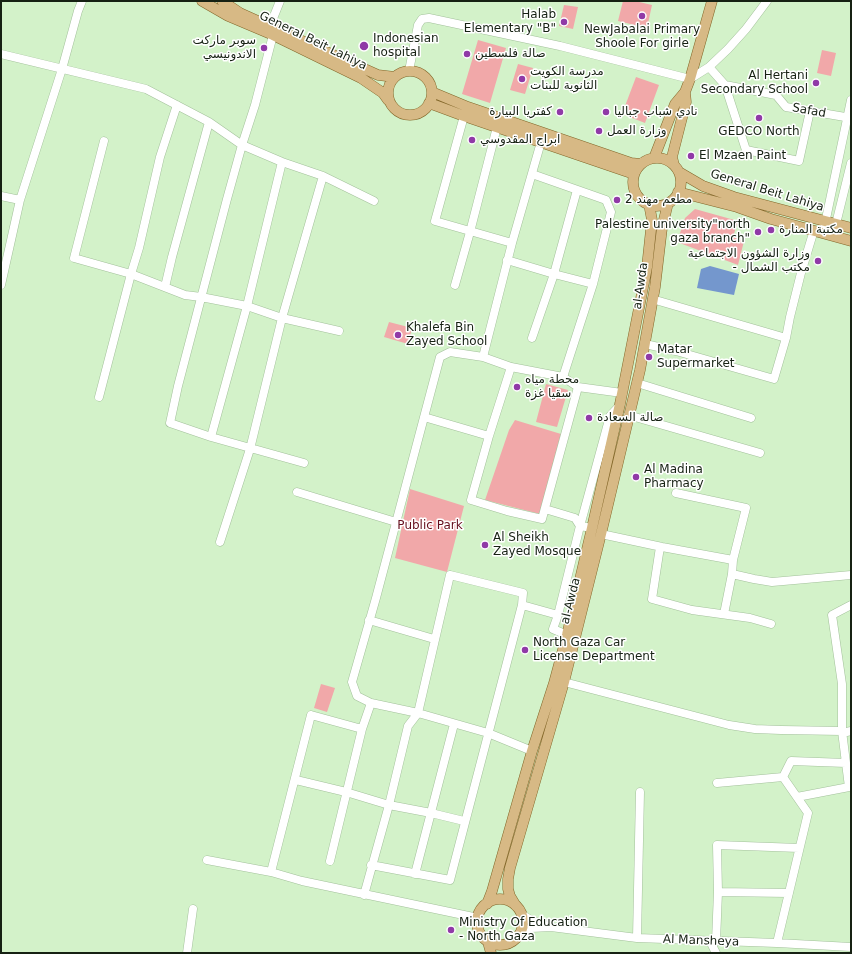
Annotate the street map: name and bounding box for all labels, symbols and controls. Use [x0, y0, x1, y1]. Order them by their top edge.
place label: Halab Elementary "B" [464, 8, 556, 36]
street label: General Beit Lahiya [257, 9, 369, 73]
marker: NewJabalai Primary Shoole For girle [637, 11, 647, 21]
marker: Halab Elementary "B" [559, 17, 569, 27]
place label: NewJabalai Primary Shoole For girle [584, 23, 700, 51]
place label: Indonesian hospital [373, 32, 439, 60]
place label: سوبر ماركت الاندونيسي [193, 34, 256, 62]
marker: Indonesian hospital [358, 40, 370, 52]
marker: سوبر ماركت الاندونيسي [259, 43, 269, 53]
place label: صالة فلسطين [475, 47, 546, 61]
marker: صالة فلسطين [462, 49, 472, 59]
place label: مدرسة الكويت الثانوية للبنات [530, 65, 604, 93]
place label: Al Hertani Secondary School [701, 69, 808, 97]
marker: مدرسة الكويت الثانوية للبنات [517, 74, 527, 84]
marker: Al Hertani Secondary School [811, 78, 821, 88]
street label: Safad [791, 101, 827, 121]
place label: كفتريا البيارة [489, 105, 552, 119]
place label: نادي شباب جباليا [614, 105, 698, 119]
marker: كفتريا البيارة [555, 107, 565, 117]
marker: نادي شباب جباليا [601, 107, 611, 117]
marker: GEDCO North [754, 113, 764, 123]
place label: وزارة العمل [607, 124, 667, 138]
place label: GEDCO North [718, 125, 800, 139]
marker: وزارة العمل [594, 126, 604, 136]
place label: ابراج المقدوسي [480, 133, 560, 147]
marker: ابراج المقدوسي [467, 135, 477, 145]
place label: El Mzaen Paint [699, 149, 786, 163]
marker: El Mzaen Paint [686, 151, 696, 161]
street label: General Beit Lahiya [708, 167, 826, 215]
place label: مطعم مهند 2 [625, 193, 692, 207]
marker: مطعم مهند 2 [612, 195, 622, 205]
place label: Palestine university"north gaza branch" [595, 218, 750, 246]
place label: مكتبة المنارة [779, 223, 843, 237]
marker: مكتبة المنارة [766, 225, 776, 235]
marker: Palestine university"north gaza branch" [753, 227, 763, 237]
place label: وزارة الشؤون الاجتماعية - مكتب الشمال [688, 247, 810, 275]
marker: وزارة الشؤون الاجتماعية - مكتب الشمال [813, 256, 823, 266]
street label: al-Awda [631, 262, 651, 310]
place label: Khalefa Bin Zayed School [406, 321, 487, 349]
marker: Khalefa Bin Zayed School [393, 330, 403, 340]
place label: Matar Supermarket [657, 343, 735, 371]
marker: Matar Supermarket [644, 352, 654, 362]
place label: محطة مياه سقيا غزة [525, 373, 579, 401]
marker: محطة مياه سقيا غزة [512, 382, 522, 392]
place label: صالة السعادة [597, 411, 664, 425]
marker: صالة السعادة [584, 413, 594, 423]
place label: Al Madina Pharmacy [644, 463, 704, 491]
marker: Al Madina Pharmacy [631, 472, 641, 482]
park label: Public Park [397, 519, 463, 533]
place label: Al Sheikh Zayed Mosque [493, 531, 581, 559]
marker: Al Sheikh Zayed Mosque [480, 540, 490, 550]
street label: al-Awda [558, 576, 584, 626]
place label: North Gaza Car License Department [533, 636, 655, 664]
marker: North Gaza Car License Department [520, 645, 530, 655]
place label: Ministry Of Education - North Gaza [459, 916, 588, 944]
marker: Ministry Of Education - North Gaza [446, 925, 456, 935]
street label: Al Mansheya [663, 932, 739, 950]

